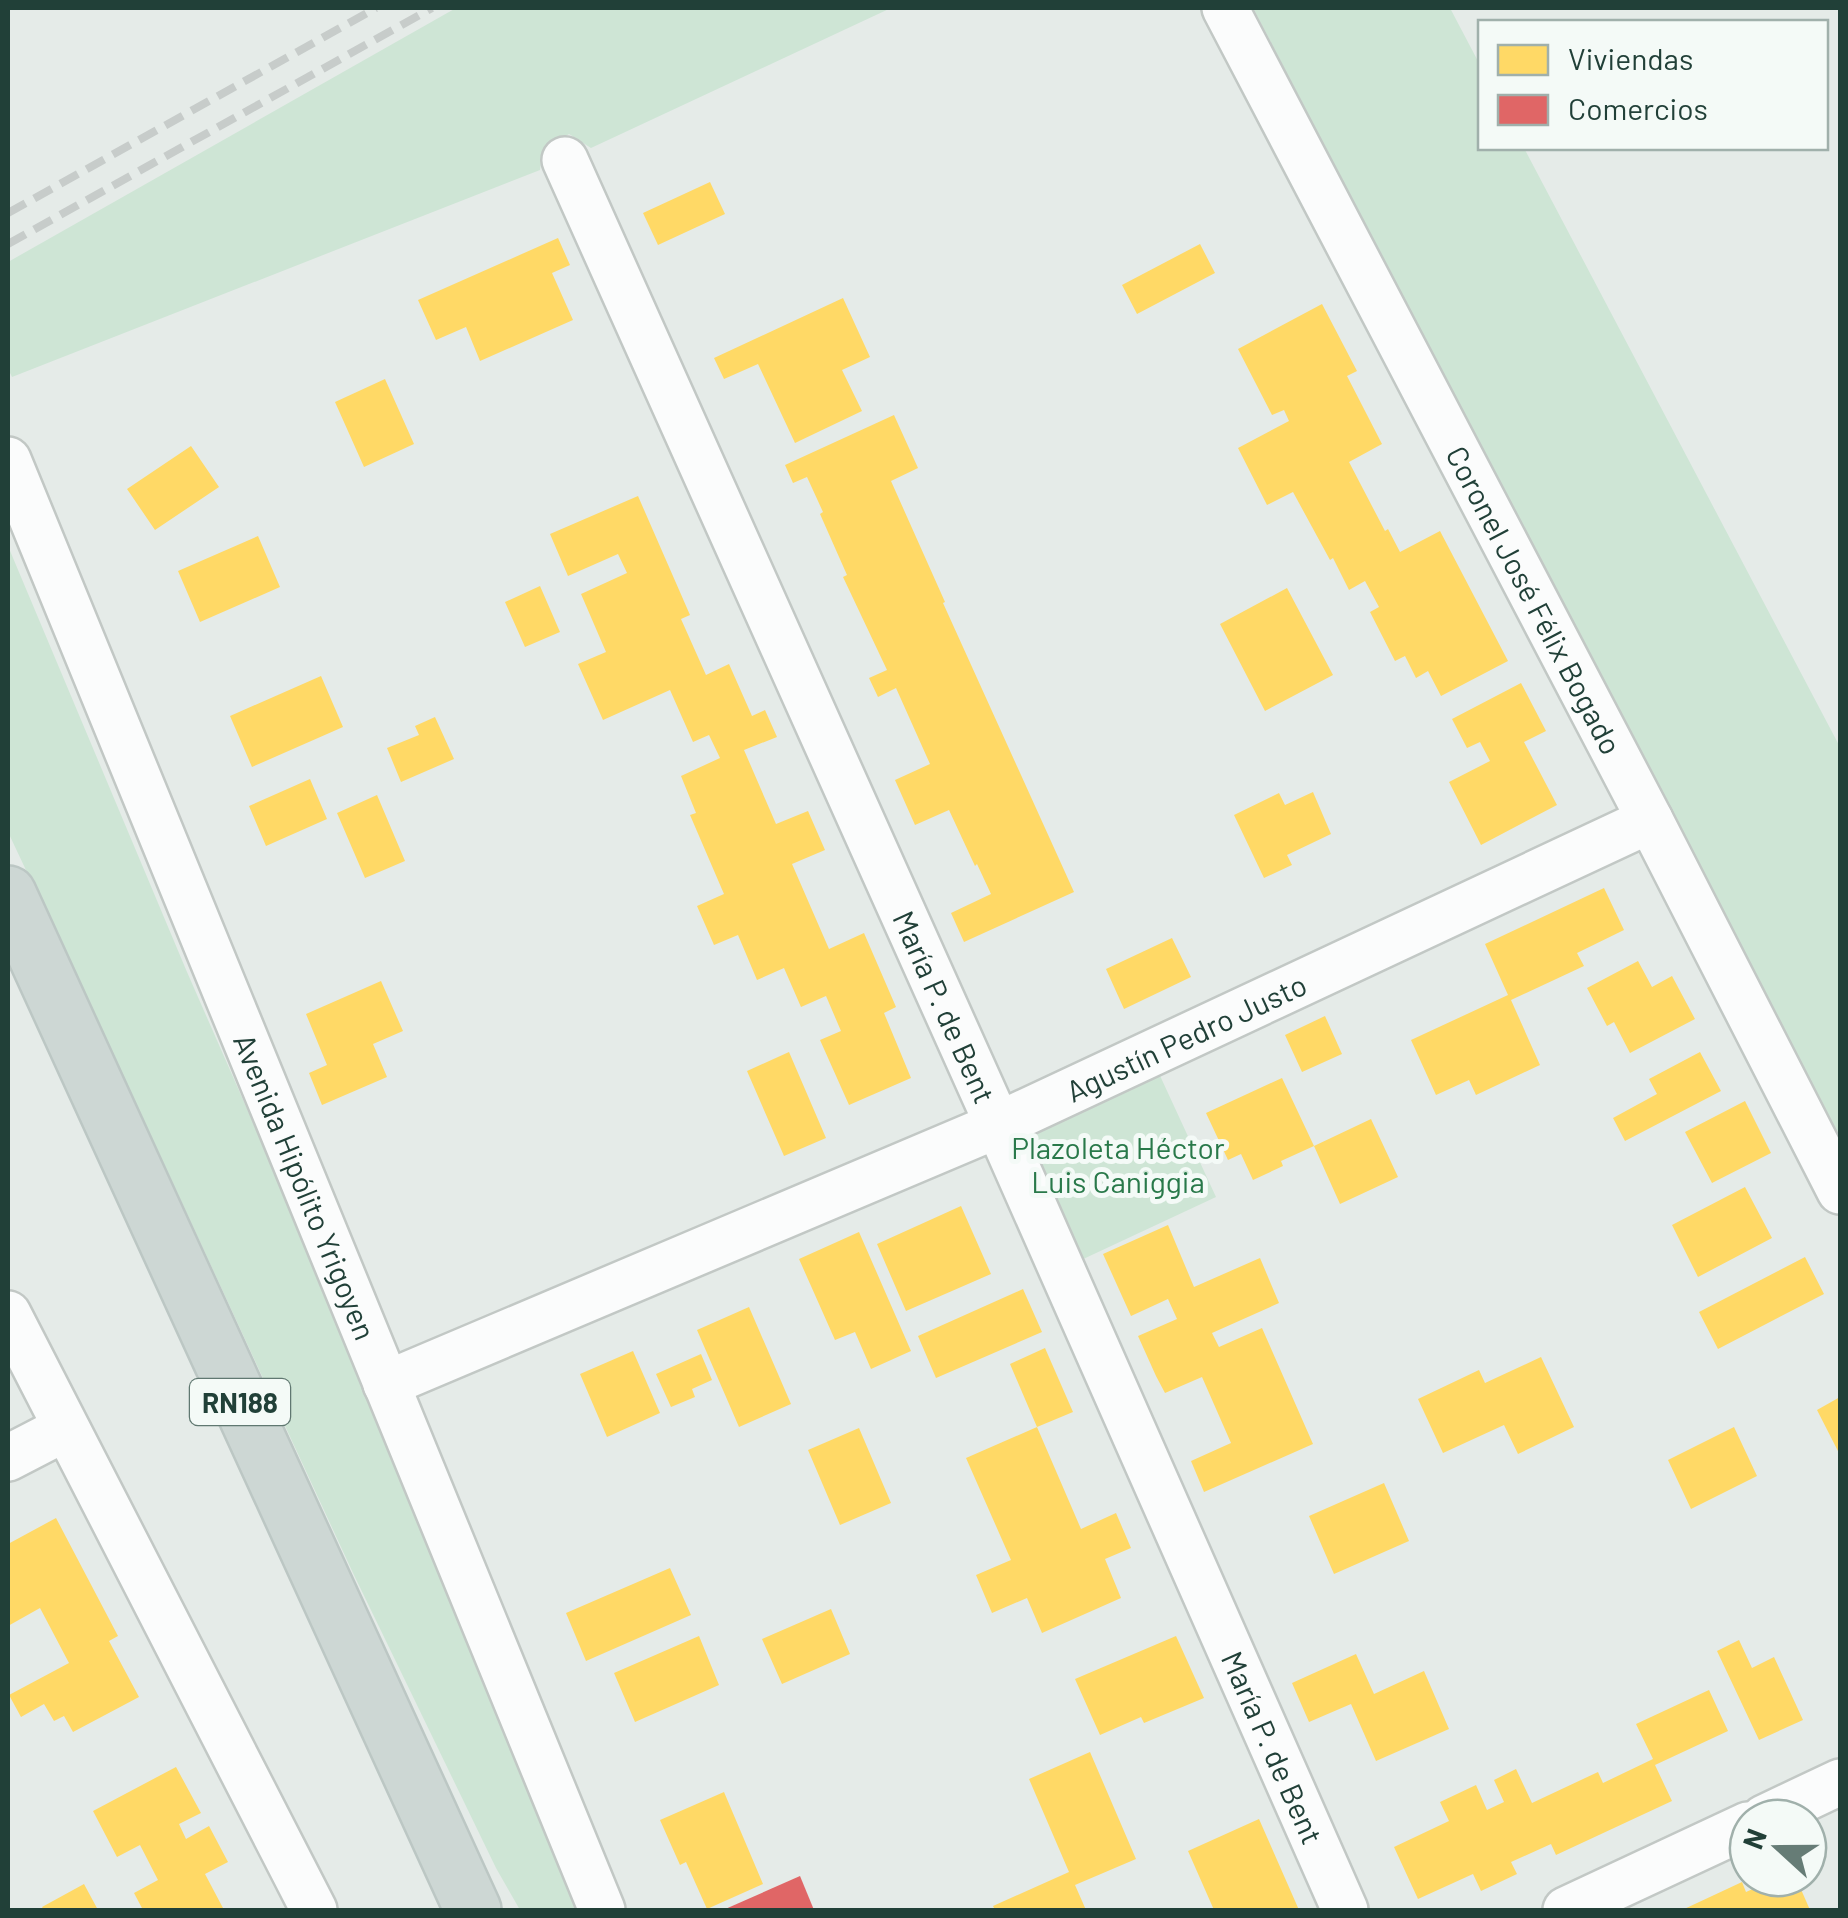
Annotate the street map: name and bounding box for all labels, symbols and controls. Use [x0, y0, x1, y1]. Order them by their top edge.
legend [1478, 20, 1828, 150]
text: Viviendas [1568, 40, 1693, 76]
text: Comercios [1568, 90, 1708, 126]
street label: Coronel José Félix Bogado [1439, 440, 1630, 760]
street label: María P. de Bent [886, 905, 1004, 1108]
street label: Agustín Pedro Justo [1060, 965, 1312, 1109]
street label: Avenida Hipólito Yrigoyen [227, 1028, 384, 1345]
park label: Plazoleta Héctor Luis Caniggia [1011, 1129, 1225, 1199]
road number: RN188 [190, 1379, 290, 1425]
street label: María P. de Bent [1215, 1645, 1331, 1849]
north arrow [1728, 1798, 1828, 1898]
text: N [1735, 1824, 1773, 1853]

